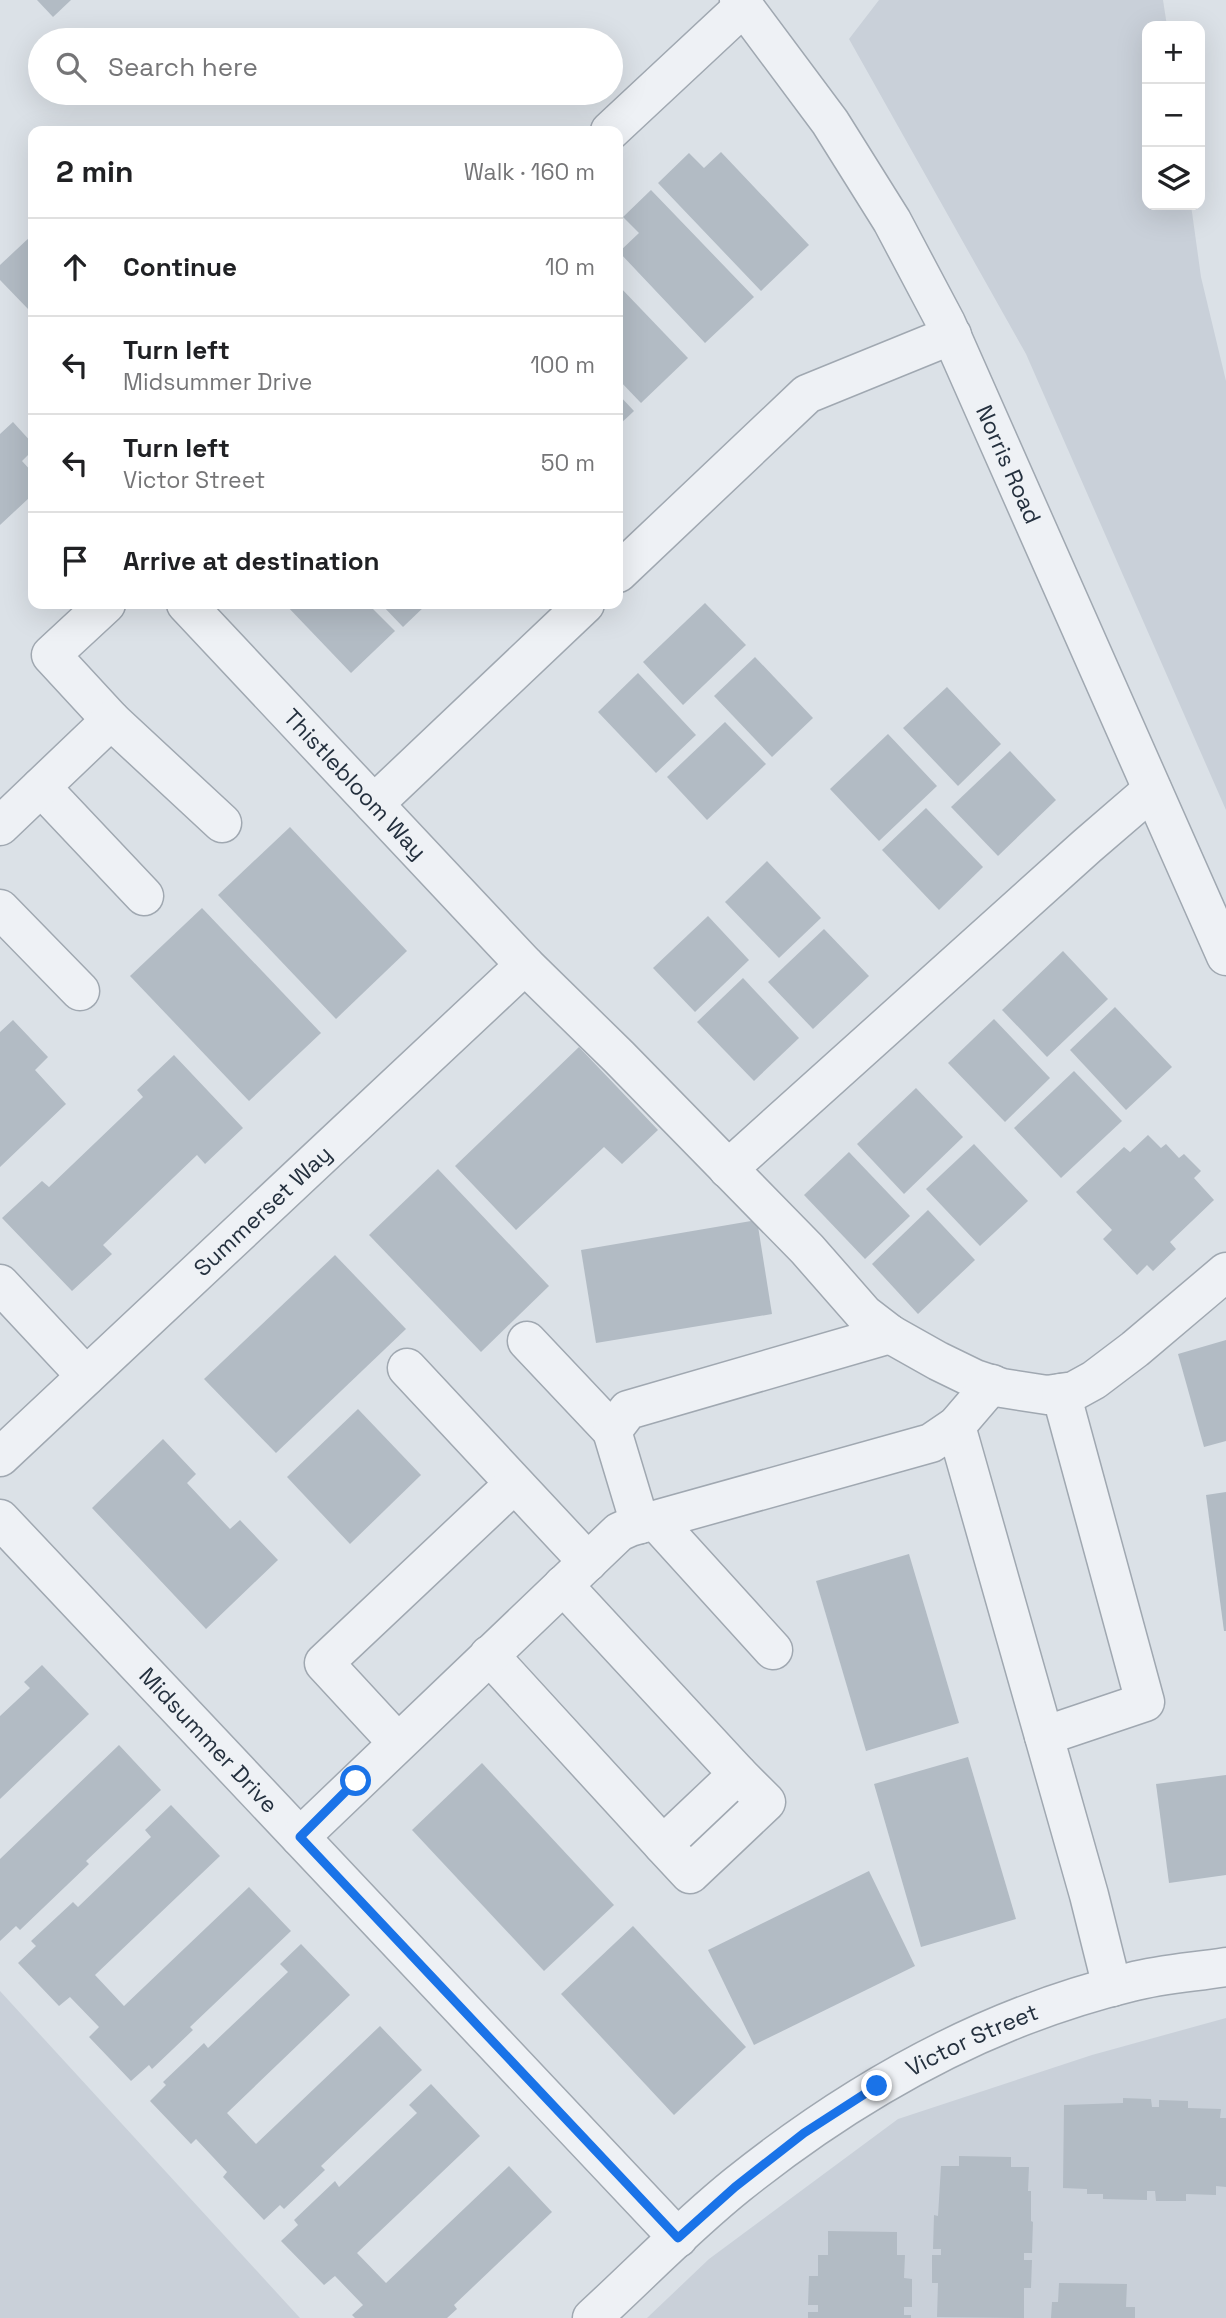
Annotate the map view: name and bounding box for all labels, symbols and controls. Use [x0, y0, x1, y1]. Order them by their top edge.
map controls [1142, 21, 1205, 210]
button: + [1142, 21, 1205, 84]
search box [28, 28, 623, 105]
icon: search [52, 48, 90, 86]
text: Search here [108, 50, 258, 84]
button: − [1142, 84, 1205, 147]
button: layers [1142, 147, 1205, 210]
text: 2 min [56, 152, 134, 191]
text: Walk · 160 m [464, 157, 595, 187]
icon: ahead [56, 248, 94, 286]
text: Continue [123, 250, 237, 284]
text: 10 m [545, 252, 595, 282]
text: Turn left [123, 333, 230, 367]
icon: left [56, 346, 94, 384]
text: 100 m [530, 350, 595, 380]
text: Midsummer Drive [123, 367, 312, 397]
street label: Norris Road [969, 400, 1048, 529]
text: Turn left [123, 431, 230, 465]
icon: left [56, 444, 94, 482]
text: 50 m [541, 448, 595, 478]
text: Victor Street [123, 465, 265, 495]
icon: arrive [56, 542, 94, 580]
text: Arrive at destination [123, 544, 380, 578]
street label: Thistlebloom Way [277, 702, 433, 866]
street label: Summerset Way [187, 1139, 338, 1283]
street label: Midsummer Drive [133, 1661, 284, 1819]
route start [340, 1765, 371, 1796]
street label: Victor Street [900, 1997, 1042, 2083]
route end [861, 2070, 892, 2101]

